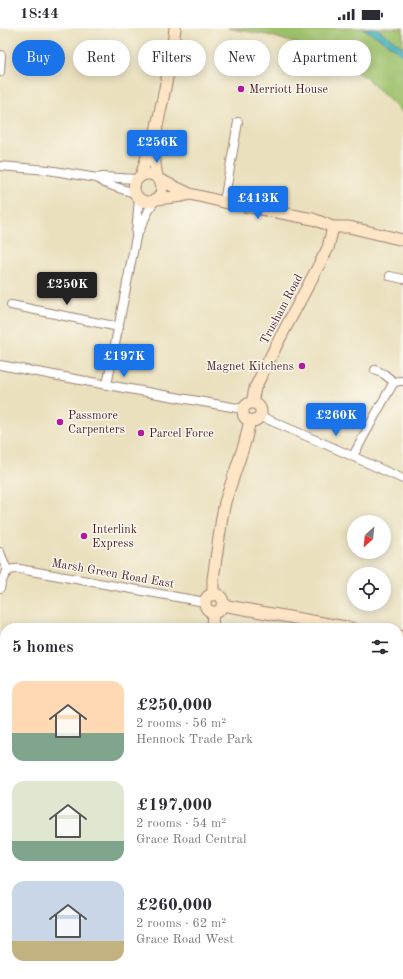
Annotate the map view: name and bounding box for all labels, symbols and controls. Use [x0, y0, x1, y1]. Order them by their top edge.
text: 18:44 [20, 7, 59, 22]
chip: Buy [12, 40, 65, 76]
chip: Rent [73, 40, 130, 76]
chip: Filters [138, 40, 206, 76]
chip: New [214, 40, 270, 76]
chip: Apartment [278, 40, 371, 76]
marker: Merriott House [236, 84, 246, 94]
place label: Merriott House [249, 84, 328, 96]
pin: £256K [129, 130, 185, 164]
text: £256K [136, 136, 178, 149]
pin: £413K [230, 186, 286, 220]
text: £413K [237, 192, 279, 205]
pin: £250K [39, 272, 95, 306]
street label: Trusham Road [258, 273, 305, 346]
text: £250K [46, 278, 88, 291]
pin: £197K [96, 344, 152, 378]
text: £197K [103, 350, 145, 363]
place label: Magnet Kitchens [206, 361, 294, 373]
marker: Magnet Kitchens [297, 361, 307, 371]
pin: £260K [308, 403, 364, 437]
text: £260K [315, 409, 357, 422]
place label: Passmore Carpenters [68, 410, 125, 436]
marker: Passmore Carpenters [55, 417, 65, 427]
marker: Parcel Force [136, 428, 146, 438]
place label: Parcel Force [149, 428, 214, 440]
north arrow [347, 515, 391, 559]
map controls [347, 515, 391, 611]
place label: Interlink Express [92, 524, 137, 550]
marker: Interlink Express [79, 531, 89, 541]
street label: Marsh Green Road East [51, 557, 175, 591]
button: locate [347, 567, 391, 611]
icon: filters [369, 636, 391, 658]
text: 5 homes [12, 639, 74, 656]
icon: home [44, 697, 92, 745]
text: £250,000 [136, 697, 212, 714]
text: 2 rooms · 56 m² [136, 717, 226, 730]
text: Hennock Trade Park [136, 733, 253, 746]
icon: home [44, 797, 92, 845]
text: £197,000 [136, 797, 212, 814]
text: 2 rooms · 54 m² [136, 817, 226, 830]
text: Grace Road Central [136, 833, 247, 846]
icon: home [44, 897, 92, 945]
text: £260,000 [136, 897, 212, 914]
text: 2 rooms · 62 m² [136, 917, 226, 930]
text: Grace Road West [136, 933, 234, 946]

